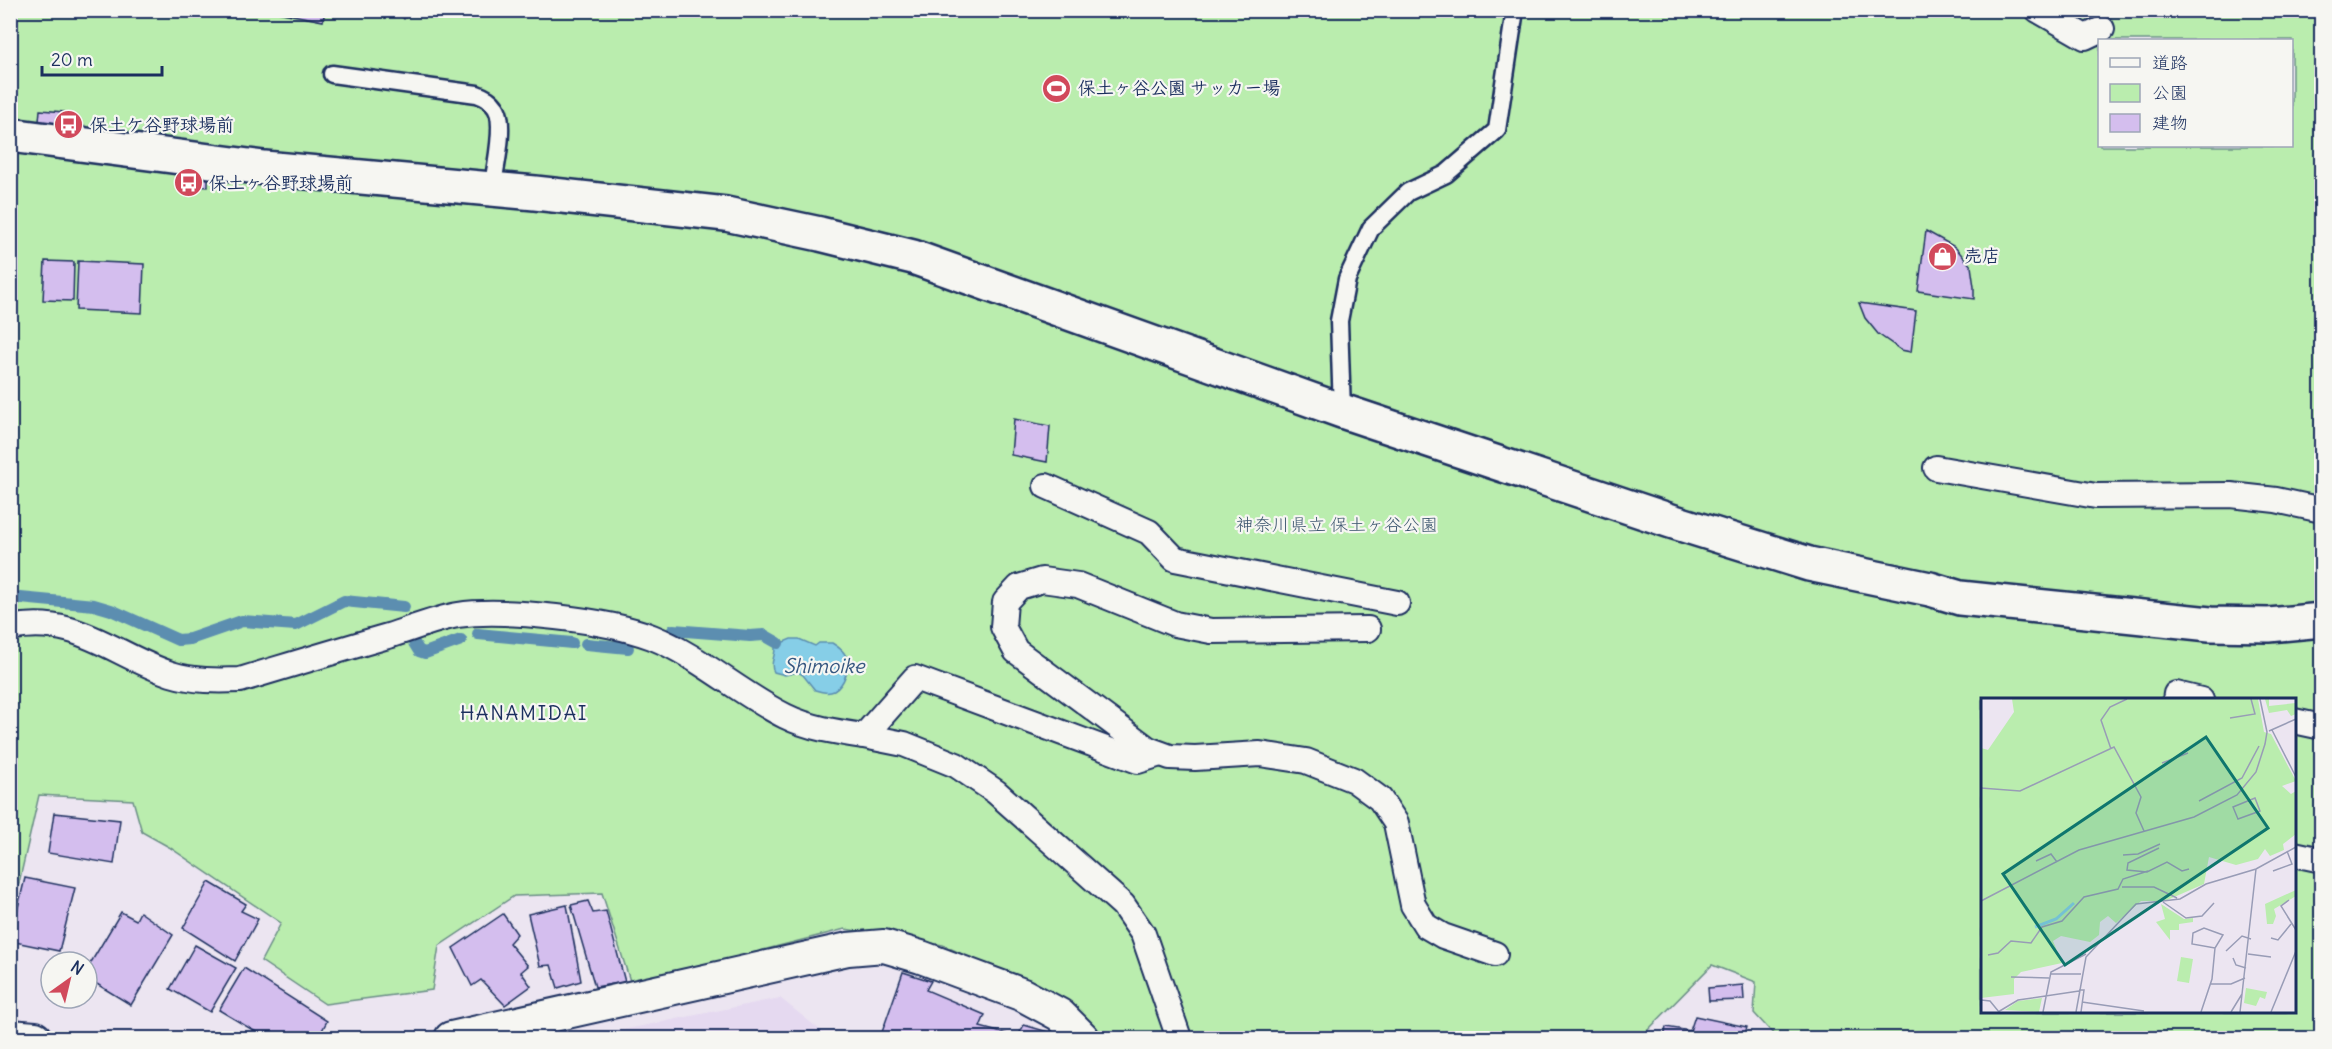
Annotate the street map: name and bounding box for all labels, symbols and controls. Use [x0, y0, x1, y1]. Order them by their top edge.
scale bar [42, 39, 162, 77]
legend [2098, 39, 2293, 147]
text: 20 m [51, 48, 93, 71]
text: 道路 [2152, 51, 2188, 74]
sports icon: 保土ヶ谷公園 サッカー場 [1041, 72, 1073, 104]
place label: 保土ヶ谷公園 サッカー場 [1078, 76, 1280, 99]
text: 公園 [2152, 81, 2188, 104]
bus stop icon: 保土ケ谷野球場前 [53, 109, 85, 141]
text: 建物 [2152, 111, 2188, 134]
place label: 保土ケ谷野球場前 [90, 113, 234, 136]
bus stop icon: 保土ヶ谷野球場前 [172, 167, 204, 199]
place label: 保土ヶ谷野球場前 [209, 171, 353, 194]
shop icon: 売店 [1927, 240, 1959, 272]
place label: 売店 [1964, 244, 2000, 267]
park label: 神奈川県立 保土ヶ谷公園 [1236, 513, 1438, 536]
water label: Shimoike [783, 653, 866, 678]
inset map [1981, 698, 2296, 1013]
district label: HANAMIDAI [460, 700, 588, 725]
north arrow [39, 950, 99, 1010]
text: N [67, 956, 88, 979]

